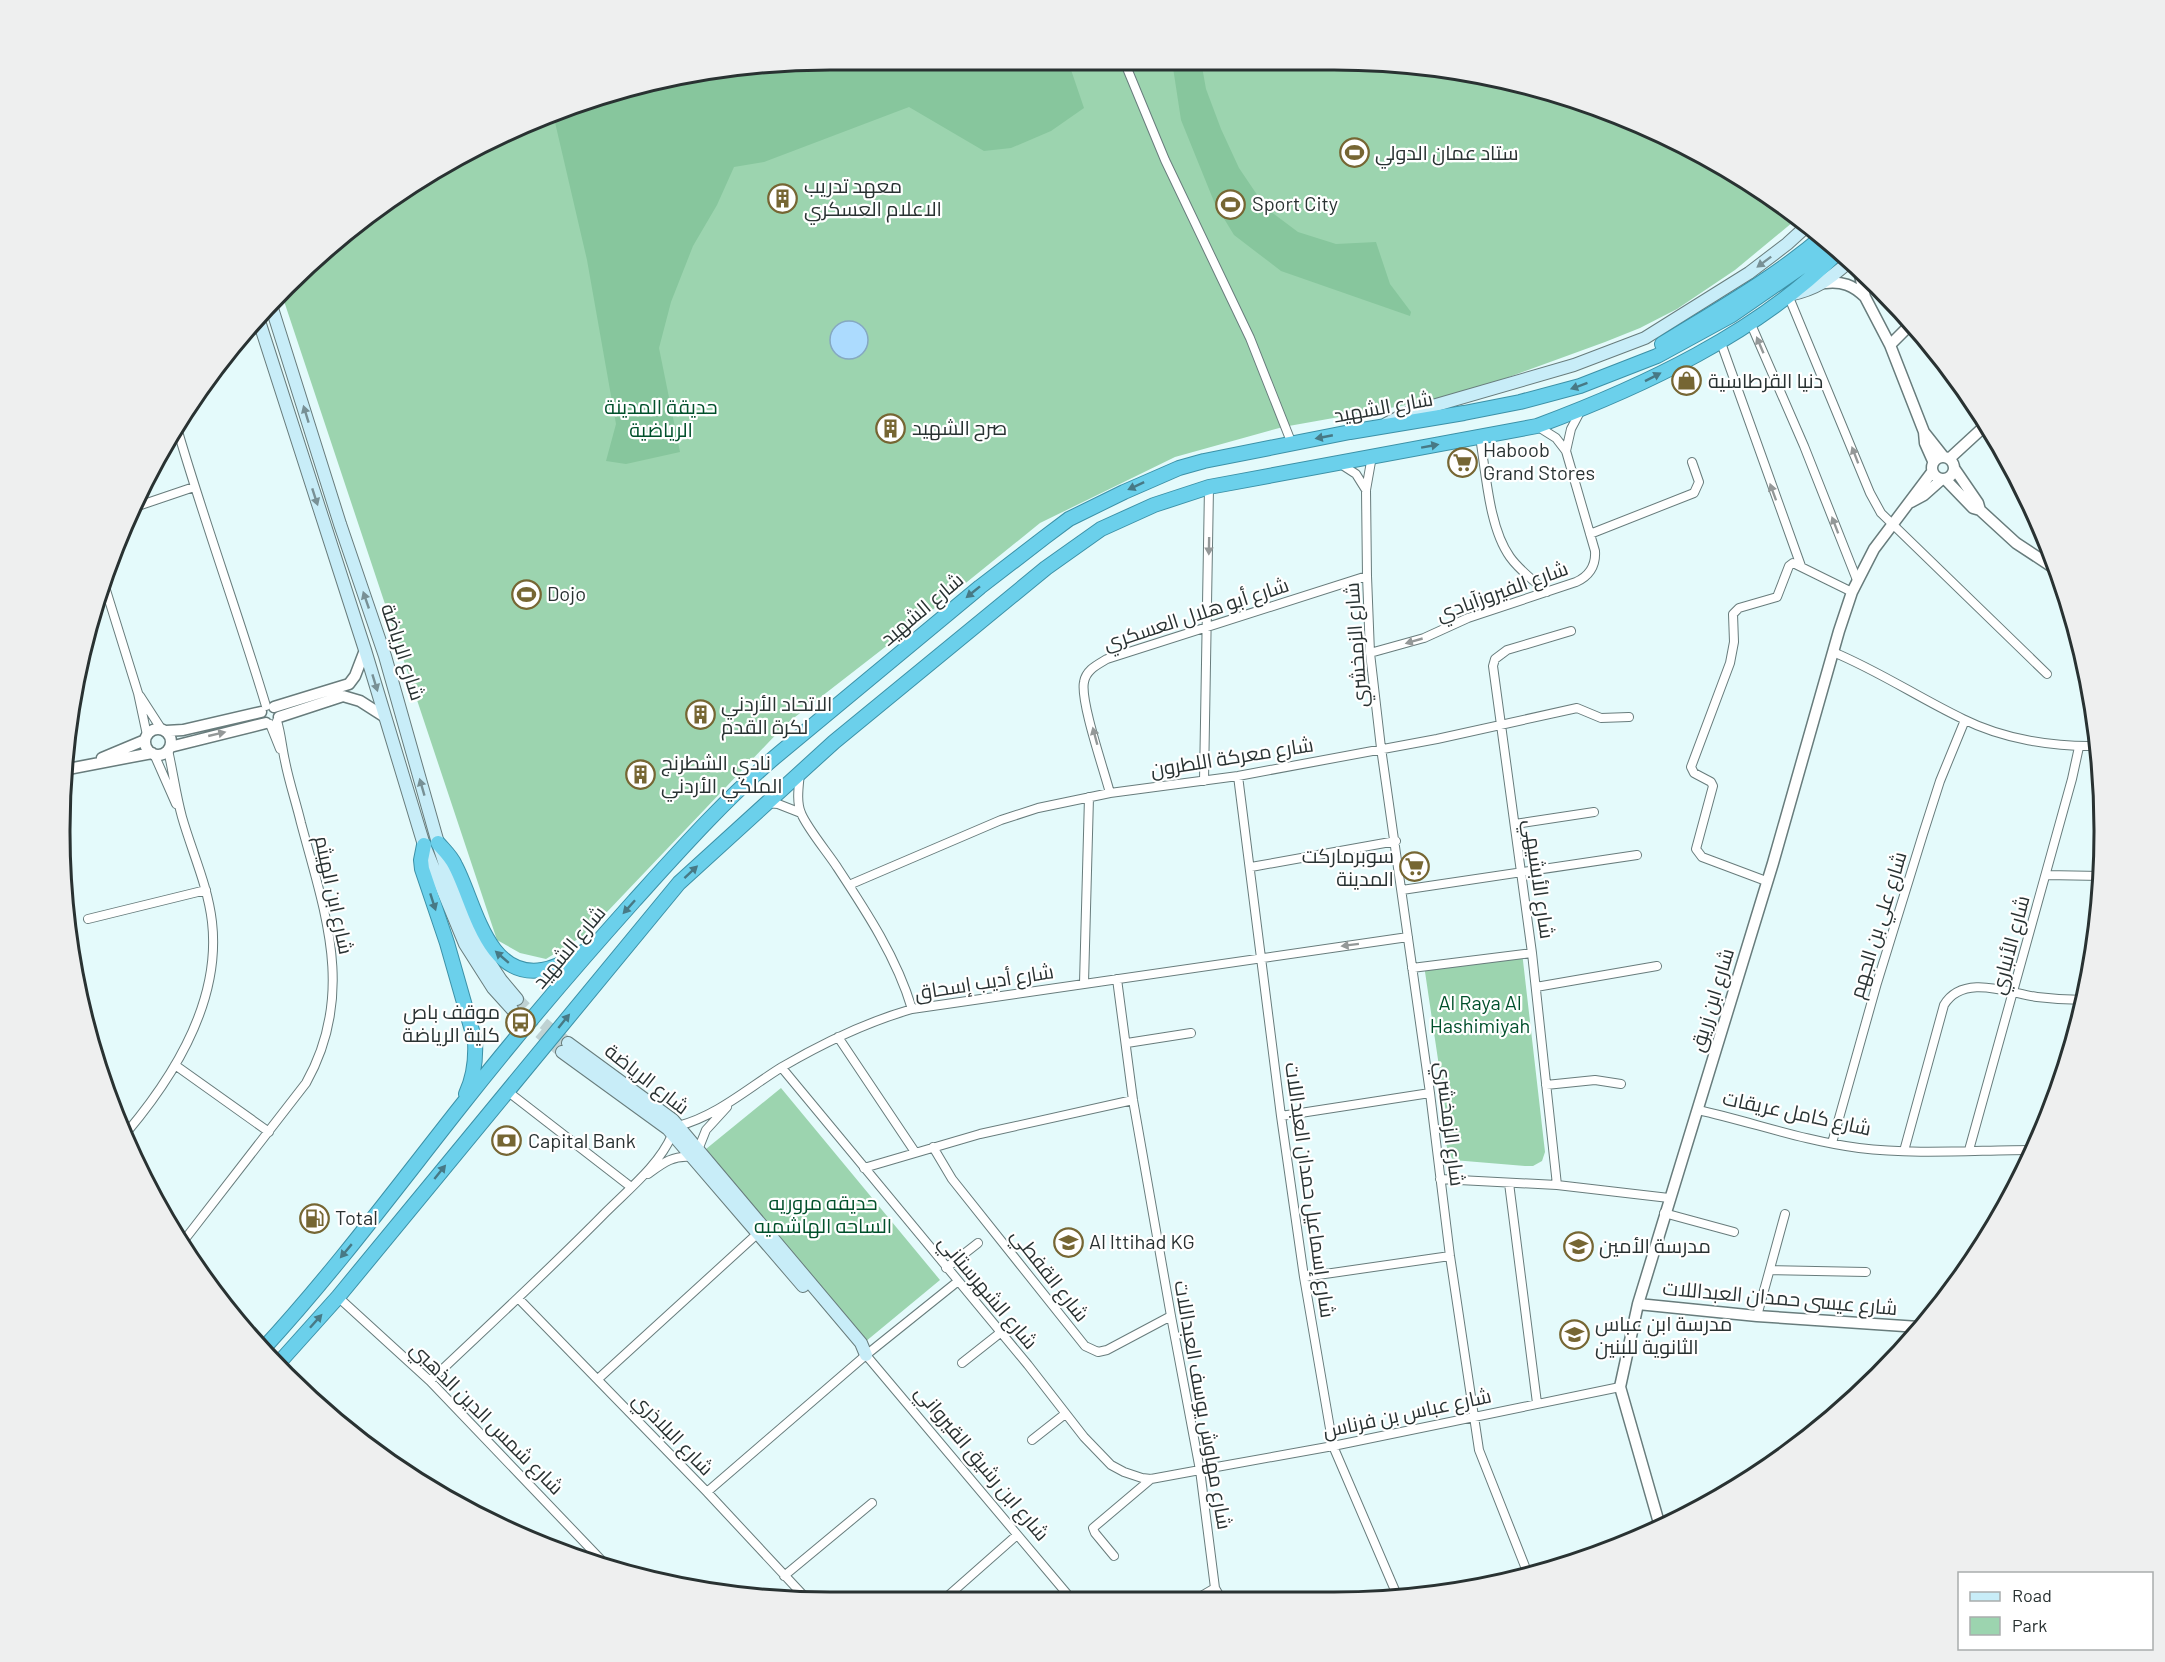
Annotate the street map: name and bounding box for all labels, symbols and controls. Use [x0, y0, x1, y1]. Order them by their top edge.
sports icon: ستاد عمان الدولي [1338, 137, 1370, 169]
place label: ستاد عمان الدولي [1375, 140, 1518, 169]
place label: معهد تدريب الاعلام العسكري [804, 173, 942, 225]
building icon: معهد تدريب الاعلام العسكري [767, 182, 799, 214]
sports icon: Sport City [1215, 188, 1247, 220]
place label: Sport City [1252, 191, 1338, 215]
one-way arrow [1756, 255, 1771, 267]
one-way arrow [1755, 336, 1765, 354]
shop icon: دنيا القرطاسية [1671, 365, 1703, 397]
place label: دنيا القرطاسية [1708, 368, 1823, 393]
one-way arrow [1645, 372, 1662, 381]
one-way arrow [1570, 381, 1588, 391]
street label: شارع الشهيد [1331, 385, 1435, 430]
park label: حديقة المدينة الرياضية [604, 394, 718, 442]
one-way arrow [301, 405, 310, 423]
building icon: صرح الشهيد [875, 412, 907, 444]
place label: صرح الشهيد [912, 415, 1007, 442]
one-way arrow [1314, 433, 1333, 442]
place label: Haboob Grand Stores [1483, 437, 1595, 484]
one-way arrow [1420, 441, 1439, 450]
supermarket icon: Haboob Grand Stores [1446, 446, 1478, 478]
one-way arrow [1850, 446, 1860, 464]
one-way arrow [1128, 482, 1145, 491]
one-way arrow [1768, 483, 1777, 501]
one-way arrow [310, 488, 320, 506]
one-way arrow [1830, 516, 1840, 534]
one-way arrow [1204, 536, 1213, 555]
street label: شارع الفيروزآبادي [1432, 555, 1573, 630]
street label: شارع الشهيد [875, 567, 970, 652]
street label: شارع أبو هلال العسكري [1100, 572, 1293, 659]
sports icon: Dojo [510, 578, 542, 610]
place label: Dojo [547, 581, 586, 605]
street label: شارع الزمخشري [1339, 581, 1376, 708]
one-way arrow [966, 586, 981, 598]
one-way arrow [360, 591, 370, 609]
street label: شارع الرياضة [374, 600, 431, 704]
one-way arrow [1405, 637, 1423, 646]
one-way arrow [371, 674, 380, 692]
place label: الاتحاد الأردني لكرة القدم [721, 691, 832, 741]
building icon: الاتحاد الأردني لكرة القدم [684, 699, 716, 731]
one-way arrow [1089, 727, 1099, 745]
one-way arrow [208, 729, 227, 738]
street label: شارع معركة اللطرون [1149, 731, 1315, 784]
place label: نادي الشطرنج الملكي الأردني [661, 750, 783, 802]
building icon: نادي الشطرنج الملكي الأردني [624, 759, 656, 791]
one-way arrow [417, 778, 426, 796]
street label: شارع الأبشيهي [1515, 818, 1560, 941]
street label: شارع ابن الهيثم [308, 833, 359, 957]
place label: سوبرماركت المدينة [1302, 843, 1394, 890]
street label: شارع علي بن الجهم [1843, 848, 1916, 1002]
supermarket icon: سوبرماركت المدينة [1399, 851, 1431, 883]
one-way arrow [683, 866, 697, 880]
one-way arrow [429, 893, 439, 911]
street label: شارع الأنباري [1984, 893, 2039, 998]
one-way arrow [623, 899, 636, 914]
street label: شارع الشهيد [527, 900, 612, 995]
one-way arrow [1340, 940, 1359, 949]
street label: شارع ابن زريق [1684, 945, 1741, 1055]
one-way arrow [494, 951, 510, 964]
street label: شارع أديب إسحاق [913, 958, 1056, 1007]
park label: Al Raya Al Hashimiyah [1430, 990, 1530, 1037]
place label: موقف باص كلية الرياضة [402, 999, 500, 1047]
bus stop icon: موقف باص كلية الرياضة [505, 1007, 537, 1039]
one-way arrow [558, 1013, 571, 1029]
street label: شارع الرياضة [599, 1038, 695, 1121]
street label: شارع إسماعيل حمدان العبداللات [1278, 1060, 1341, 1320]
street label: شارع الزمخشري [1426, 1060, 1471, 1188]
street label: شارع كامل عريقات [1720, 1085, 1874, 1142]
bank icon: Capital Bank [491, 1125, 523, 1157]
place label: Capital Bank [528, 1128, 636, 1152]
one-way arrow [434, 1164, 446, 1179]
park label: حديقه مروريه الساحه الهاشميه [754, 1190, 892, 1239]
fuel station icon: Total [298, 1202, 330, 1234]
place label: Total [335, 1205, 378, 1229]
street label: شارع القفطي [1003, 1223, 1095, 1329]
school or university icon: Al Ittihad KG [1052, 1226, 1084, 1258]
street label: شارع الشهرستاني [930, 1229, 1043, 1356]
place label: Al Ittihad KG [1089, 1229, 1195, 1253]
school or university icon: مدرسة الأمين [1562, 1230, 1594, 1262]
place label: مدرسة الأمين [1599, 1233, 1711, 1259]
one-way arrow [339, 1243, 352, 1259]
street label: شارع عيسى حمدان العبداللات [1661, 1275, 1899, 1322]
street label: شارع مهاوش يوسف العبداللات [1167, 1278, 1238, 1532]
place label: مدرسة ابن عباس الثانوية للبنين [1595, 1311, 1732, 1360]
one-way arrow [309, 1314, 322, 1329]
school or university icon: مدرسة ابن عباس الثانوية للبنين [1558, 1319, 1590, 1351]
street label: شارع شمس الدين الذهبي [403, 1336, 569, 1502]
street label: شارع ابن رشيق القيرواني [907, 1380, 1055, 1548]
street label: شارع عباس بن فرناس [1320, 1382, 1494, 1445]
street label: شارع البلاذري [625, 1387, 719, 1483]
legend [1958, 1572, 2153, 1650]
text: Road [2012, 1584, 2052, 1606]
text: Park [2012, 1614, 2047, 1636]

